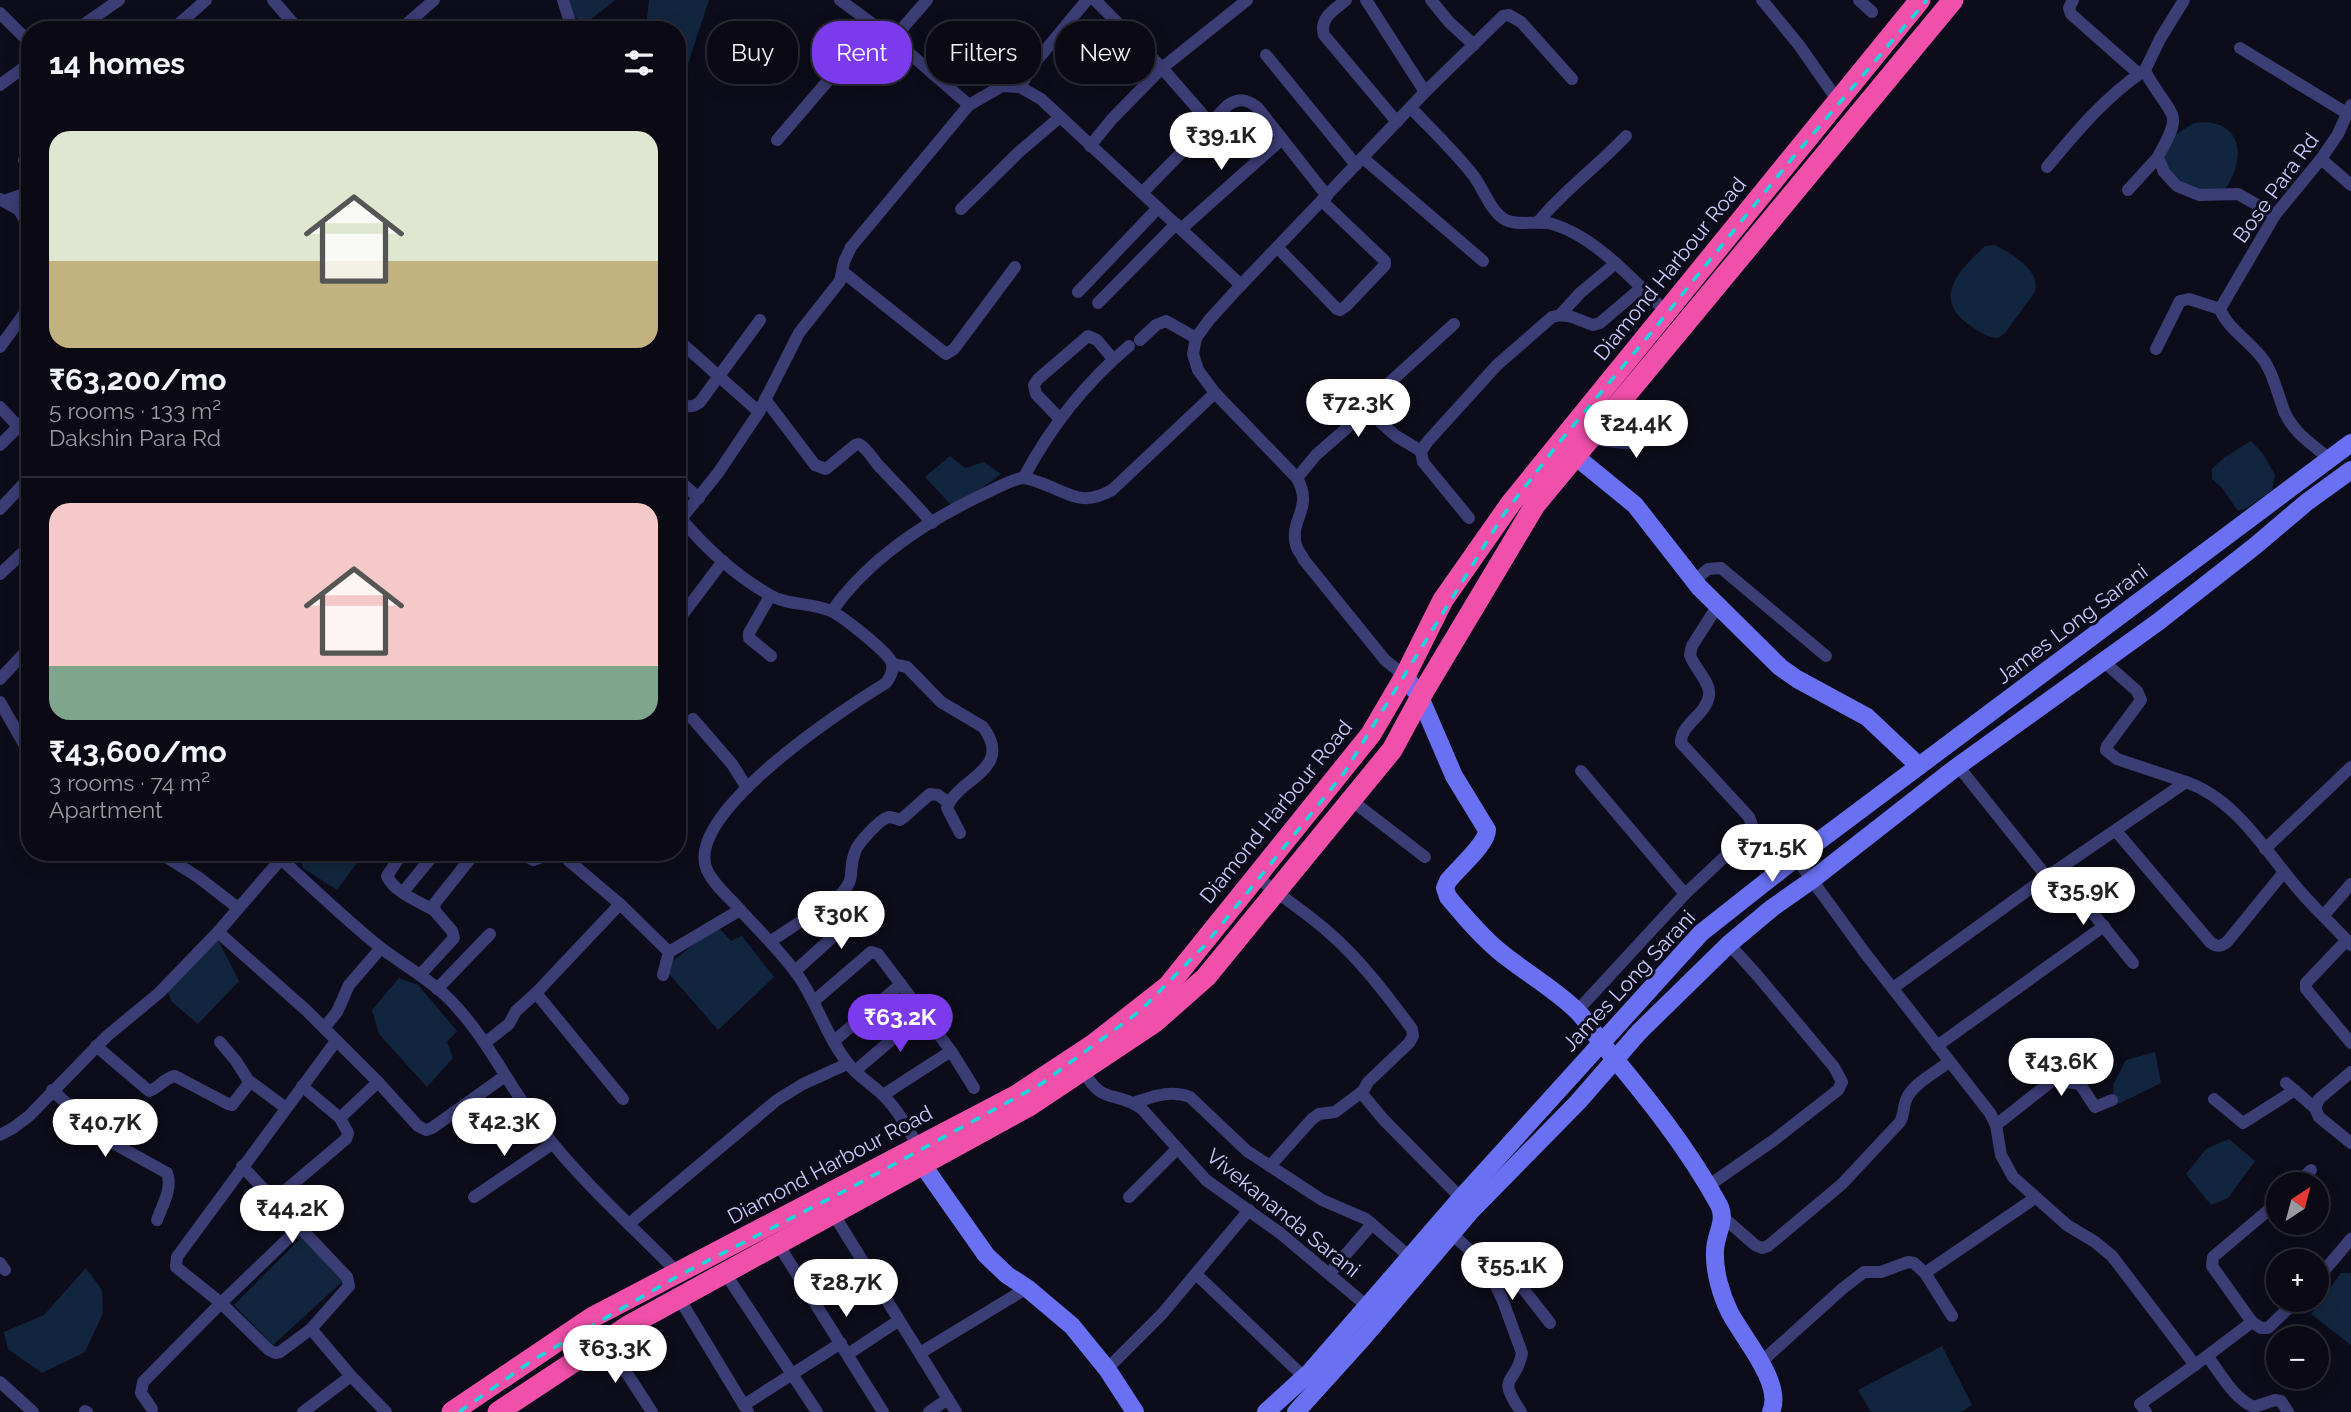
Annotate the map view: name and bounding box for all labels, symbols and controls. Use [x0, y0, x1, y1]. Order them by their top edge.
chip: Buy [707, 21, 798, 84]
chip: Rent [812, 21, 912, 84]
chip: Filters [926, 21, 1041, 84]
chip: New [1055, 21, 1155, 84]
icon: filters [620, 44, 658, 82]
text: 14 homes [49, 46, 185, 81]
pin: ₹39.1K [1164, 113, 1278, 172]
text: ₹39.1K [1186, 121, 1256, 148]
street label: Bose Para Rd [2227, 128, 2324, 247]
street label: Diamond Harbour Road [1588, 172, 1751, 365]
icon: home [291, 176, 417, 302]
text: ₹63,200/mo [49, 362, 226, 397]
pin: ₹72.3K [1301, 380, 1415, 439]
text: ₹72.3K [1322, 388, 1394, 415]
text: 5 rooms · 133 m² [49, 397, 221, 424]
pin: ₹24.4K [1579, 400, 1693, 460]
text: ₹24.4K [1600, 409, 1672, 436]
text: Dakshin Para Rd [49, 424, 221, 451]
icon: home [291, 548, 417, 674]
street label: James Long Sarani [1991, 558, 2152, 689]
street label: Diamond Harbour Road [1194, 715, 1357, 908]
text: ₹43,600/mo [49, 734, 227, 769]
text: 3 rooms · 74 m² [49, 769, 210, 796]
text: Apartment [49, 796, 163, 823]
pin: ₹71.5K [1715, 824, 1829, 884]
text: ₹71.5K [1737, 833, 1807, 860]
pin: ₹35.9K [2026, 867, 2140, 927]
text: ₹35.9K [2047, 876, 2119, 903]
pin: ₹30K [800, 892, 882, 951]
text: ₹30K [814, 900, 868, 927]
street label: James Long Sarani [1557, 905, 1700, 1056]
pin: ₹63.2K [843, 995, 957, 1054]
text: ₹63.2K [864, 1003, 936, 1030]
pin: ₹43.6K [2004, 1038, 2118, 1098]
text: ₹43.6K [2025, 1047, 2097, 1074]
pin: ₹42.3K [447, 1098, 561, 1158]
pin: ₹40.7K [48, 1100, 162, 1159]
street label: Diamond Harbour Road [723, 1100, 936, 1229]
text: ₹42.3K [468, 1107, 540, 1134]
text: ₹40.7K [69, 1108, 141, 1135]
street label: Vivekananda Sarani [1202, 1143, 1365, 1282]
north arrow [2266, 1172, 2329, 1236]
map controls [2266, 1172, 2329, 1389]
pin: ₹44.2K [235, 1186, 349, 1245]
text: ₹44.2K [256, 1194, 328, 1221]
pin: ₹55.1K [1455, 1242, 1569, 1302]
button: + [2266, 1249, 2329, 1312]
text: ₹55.1K [1477, 1251, 1547, 1278]
pin: ₹28.7K [789, 1260, 903, 1319]
text: ₹28.7K [810, 1268, 882, 1295]
pin: ₹63.3K [558, 1326, 672, 1385]
button: − [2266, 1326, 2329, 1389]
text: ₹63.3K [579, 1334, 651, 1361]

